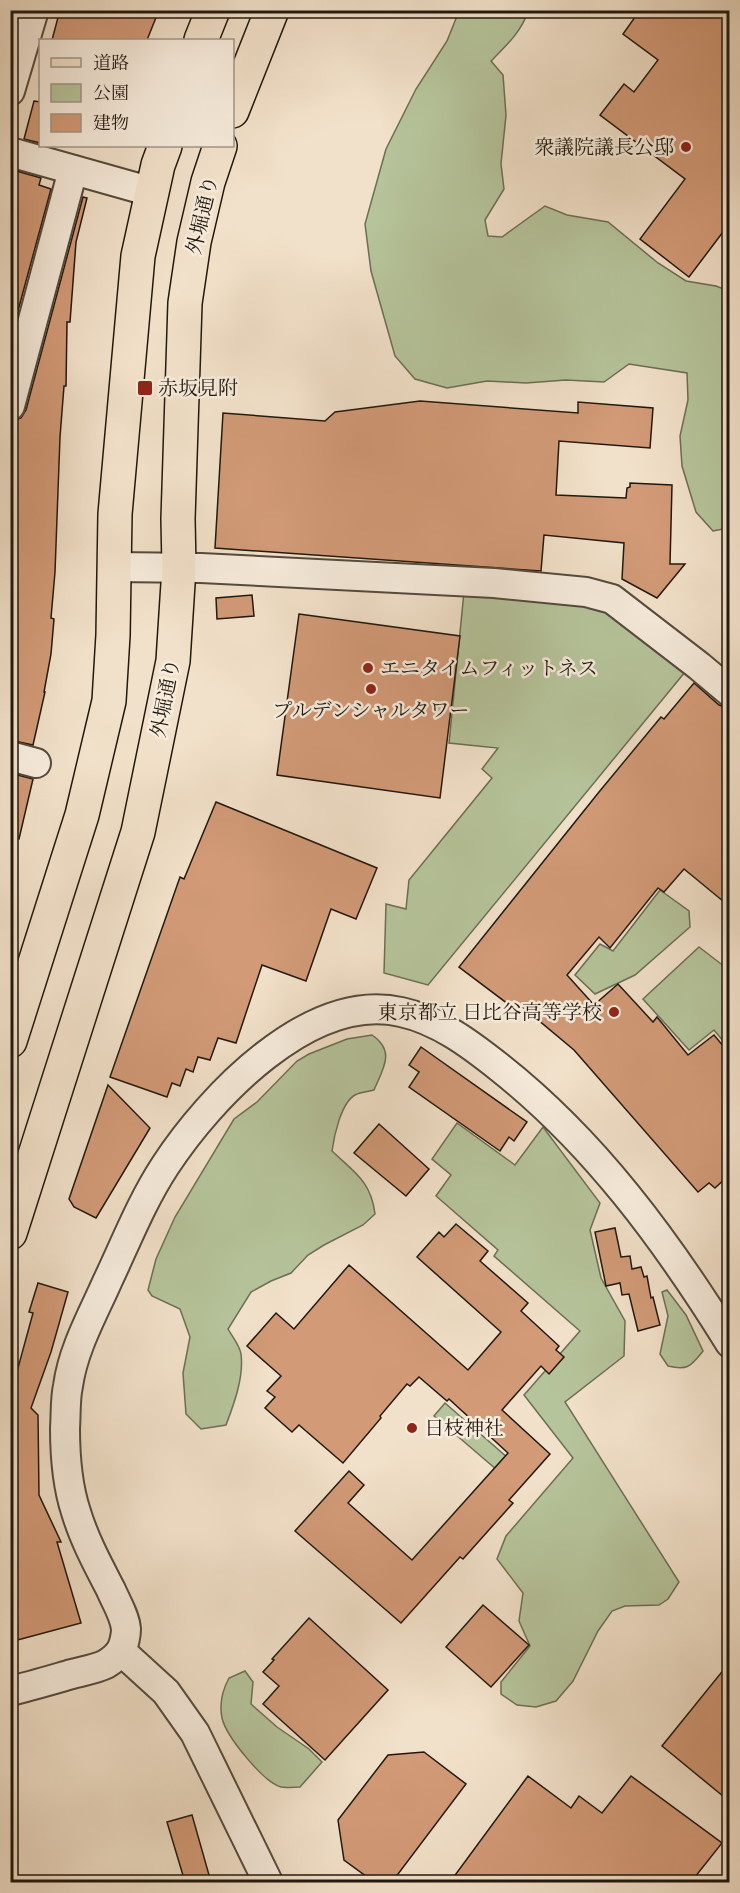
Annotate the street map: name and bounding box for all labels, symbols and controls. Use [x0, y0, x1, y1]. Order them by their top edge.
legend [39, 39, 234, 147]
text: 道路 [93, 53, 129, 74]
text: 公園 [93, 83, 129, 104]
text: 建物 [93, 113, 129, 134]
place label: 衆議院議長公邸 [534, 136, 674, 159]
marker: 衆議院議長公邸 [679, 140, 693, 154]
street label: 外堀通り [182, 174, 223, 257]
place label: 赤坂見附 [158, 377, 238, 400]
marker: 赤坂見附 [136, 379, 154, 397]
street label: 外堀通り [147, 657, 184, 740]
place label: エニタイムフィットネス [380, 657, 598, 680]
marker: エニタイムフィットネス [361, 661, 375, 675]
marker: プルデンシャルタワー [364, 682, 378, 696]
place label: プルデンシャルタワー [272, 699, 470, 722]
place label: 東京都立 日比谷高等学校 [378, 1001, 602, 1024]
marker: 東京都立 日比谷高等学校 [607, 1005, 621, 1019]
place label: 日枝神社 [424, 1417, 504, 1440]
marker: 日枝神社 [405, 1421, 419, 1435]

